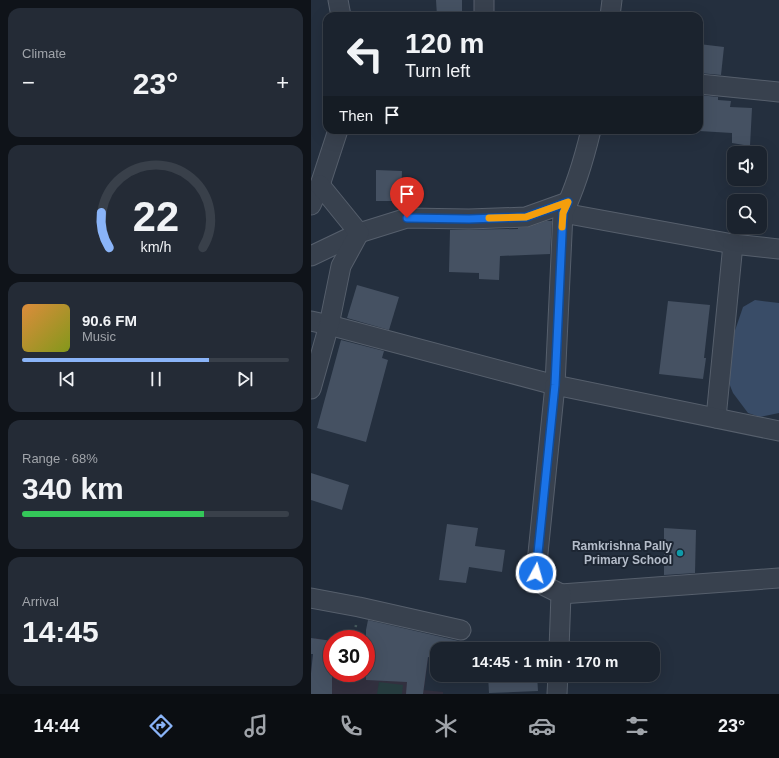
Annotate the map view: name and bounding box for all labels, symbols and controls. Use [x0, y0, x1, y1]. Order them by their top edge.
icon: left [339, 28, 391, 80]
text: 120 m [405, 28, 484, 59]
text: Climate [22, 46, 66, 61]
text: Turn left [405, 61, 470, 81]
text: 23° [133, 67, 178, 100]
text: − [22, 70, 35, 95]
text: + [276, 70, 289, 95]
icon: arrive [381, 104, 403, 126]
text: Then [339, 107, 373, 124]
map controls [727, 146, 767, 234]
button: sound [727, 146, 767, 186]
pin [390, 177, 424, 218]
icon: arrive [396, 183, 418, 205]
text: 22 [132, 193, 179, 240]
button: search [727, 194, 767, 234]
text: km/h [140, 238, 171, 254]
text: 90.6 FM [82, 312, 137, 329]
text: Music [82, 329, 116, 344]
icon: previous [56, 368, 78, 390]
icon: pause [145, 368, 167, 390]
icon: next [234, 368, 256, 390]
text: Range · 68% [22, 451, 98, 466]
text: 340 km [22, 472, 124, 505]
place label: Ramkrishna Pally Primary School [572, 539, 672, 567]
marker: Ramkrishna Pally Primary School [675, 548, 685, 558]
position arrow [515, 552, 557, 594]
text: Arrival [22, 594, 59, 609]
text: 14:45 [22, 615, 99, 648]
speed limit sign: 30 [323, 630, 375, 682]
text: 14:45 · 1 min · 170 m [472, 653, 618, 670]
icon: directions [147, 712, 175, 740]
icon: music [242, 712, 270, 740]
icon: phone [337, 712, 365, 740]
icon: climate [432, 712, 460, 740]
icon: car [528, 712, 556, 740]
icon: filters [623, 712, 651, 740]
text: 14:44 [34, 716, 80, 736]
text: 23° [718, 716, 745, 736]

